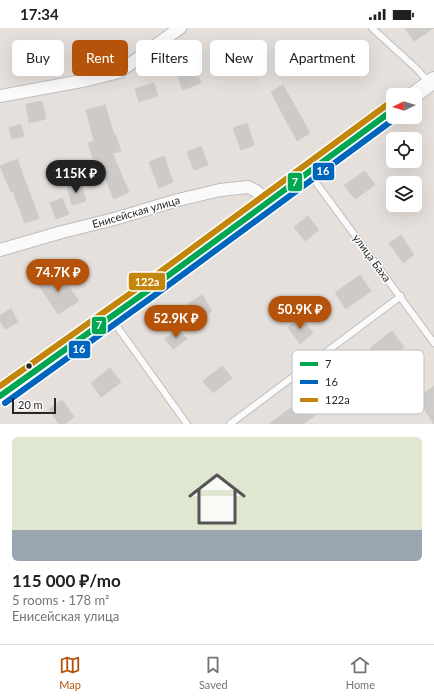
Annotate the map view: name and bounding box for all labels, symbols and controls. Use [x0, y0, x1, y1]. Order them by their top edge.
text: 17:34 [20, 5, 59, 23]
chip: Buy [12, 40, 64, 76]
chip: Rent [72, 40, 128, 76]
chip: Filters [136, 40, 202, 76]
chip: New [210, 40, 267, 76]
chip: Apartment [275, 40, 369, 76]
north arrow [386, 88, 422, 124]
map controls [386, 88, 422, 212]
button: locate [386, 132, 422, 168]
pin: 115K ₽ [43, 160, 109, 194]
line badge: 16 [312, 162, 335, 181]
text: 16 [317, 164, 330, 177]
text: 115K ₽ [55, 165, 97, 181]
line badge: 7 [287, 172, 303, 192]
text: 7 [292, 175, 298, 188]
button: layers [386, 176, 422, 212]
street label: Енисейская улица [90, 193, 181, 230]
street label: улица Баха [351, 231, 394, 284]
pin: 74.7K ₽ [21, 259, 95, 293]
text: 74.7K ₽ [35, 264, 81, 280]
line badge: 122а [128, 272, 166, 291]
text: 122а [135, 275, 159, 288]
pin: 50.9K ₽ [263, 296, 337, 330]
text: 50.9K ₽ [277, 301, 323, 317]
pin: 52.9K ₽ [139, 305, 213, 339]
text: 52.9K ₽ [153, 310, 199, 326]
line badge: 7 [91, 316, 107, 335]
text: 7 [96, 318, 102, 331]
line badge: 16 [68, 340, 91, 359]
text: 16 [73, 342, 86, 355]
legend [292, 350, 424, 414]
text: 7 [325, 357, 331, 370]
unlabelled marker [24, 361, 34, 371]
text: 16 [325, 375, 338, 388]
text: 122а [325, 393, 350, 406]
scale bar [12, 396, 56, 415]
text: 20 m [18, 398, 43, 411]
icon: home [181, 463, 253, 535]
text: 115 000 ₽/mo [12, 570, 121, 591]
text: 5 rooms · 178 m² [12, 592, 109, 608]
text: Енисейская улица [12, 608, 119, 624]
tab: Map [59, 654, 81, 691]
tab: Saved [199, 654, 228, 691]
tab: Home [346, 654, 375, 691]

